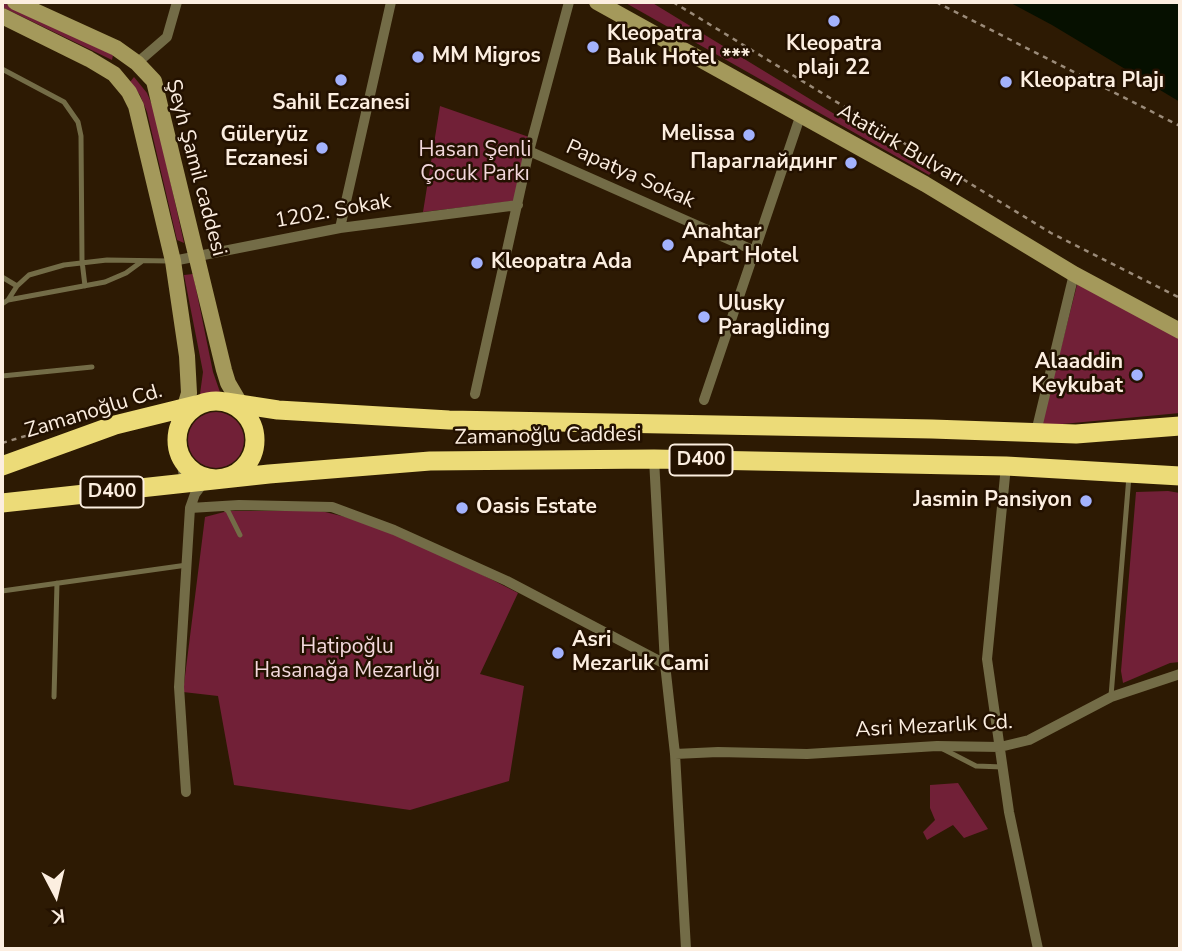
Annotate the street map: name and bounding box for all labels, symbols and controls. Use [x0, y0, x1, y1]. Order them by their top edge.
marker: Kleopatra plajı 22 [826, 13, 842, 29]
place label: Kleopatra Balık Hotel *** [607, 22, 750, 72]
place label: Kleopatra plajı 22 [786, 32, 882, 82]
marker: Kleopatra Balık Hotel *** [585, 39, 601, 55]
place label: MM Migros [432, 44, 541, 70]
marker: MM Migros [410, 49, 426, 65]
place label: Kleopatra Plajı [1020, 69, 1164, 95]
marker: Sahil Eczanesi [333, 72, 349, 88]
marker: Kleopatra Plajı [998, 74, 1014, 90]
street label: Şeyh Şamil caddesi [159, 77, 231, 259]
place label: Sahil Eczanesi [272, 91, 410, 117]
street label: Atatürk Bulvarı [832, 100, 968, 192]
place label: Melissa [661, 122, 735, 148]
place label: Güleryüz Eczanesi [220, 123, 308, 173]
marker: Melissa [741, 127, 757, 143]
street label: Papatya Sokak [562, 135, 698, 215]
park label: Hasan Şenli Çocuk Parkı [419, 138, 531, 188]
marker: Güleryüz Eczanesi [314, 140, 330, 156]
place label: Параглайдинг [690, 150, 837, 176]
marker: Параглайдинг [843, 155, 859, 171]
street label: 1202. Sokak [273, 189, 393, 235]
place label: Anahtar Apart Hotel [682, 220, 799, 270]
marker: Anahtar Apart Hotel [660, 237, 676, 253]
place label: Kleopatra Ada [491, 250, 632, 276]
marker: Kleopatra Ada [469, 255, 485, 271]
place label: Ulusky Paragliding [718, 292, 830, 342]
marker: Ulusky Paragliding [696, 309, 712, 325]
place label: Alaaddin Keykubat [1032, 350, 1123, 400]
marker: Alaaddin Keykubat [1129, 367, 1145, 383]
street label: Zamanoğlu Cd. [22, 379, 166, 445]
street label: Zamanoğlu Caddesi [454, 423, 642, 451]
road number: D400 [670, 444, 732, 475]
road number: D400 [80, 477, 144, 508]
place label: Jasmin Pansiyon [913, 488, 1072, 514]
marker: Jasmin Pansiyon [1078, 493, 1094, 509]
place label: Oasis Estate [476, 495, 597, 521]
marker: Oasis Estate [454, 500, 470, 516]
place label: Asri Mezarlık Cami [572, 628, 709, 678]
park label: Hatipoğlu Hasanağa Mezarlığı [254, 635, 440, 685]
marker: Asri Mezarlık Cami [550, 645, 566, 661]
street label: Asri Mezarlık Cd. [855, 710, 1013, 744]
north arrow [21, 860, 91, 930]
text: K [51, 902, 66, 930]

